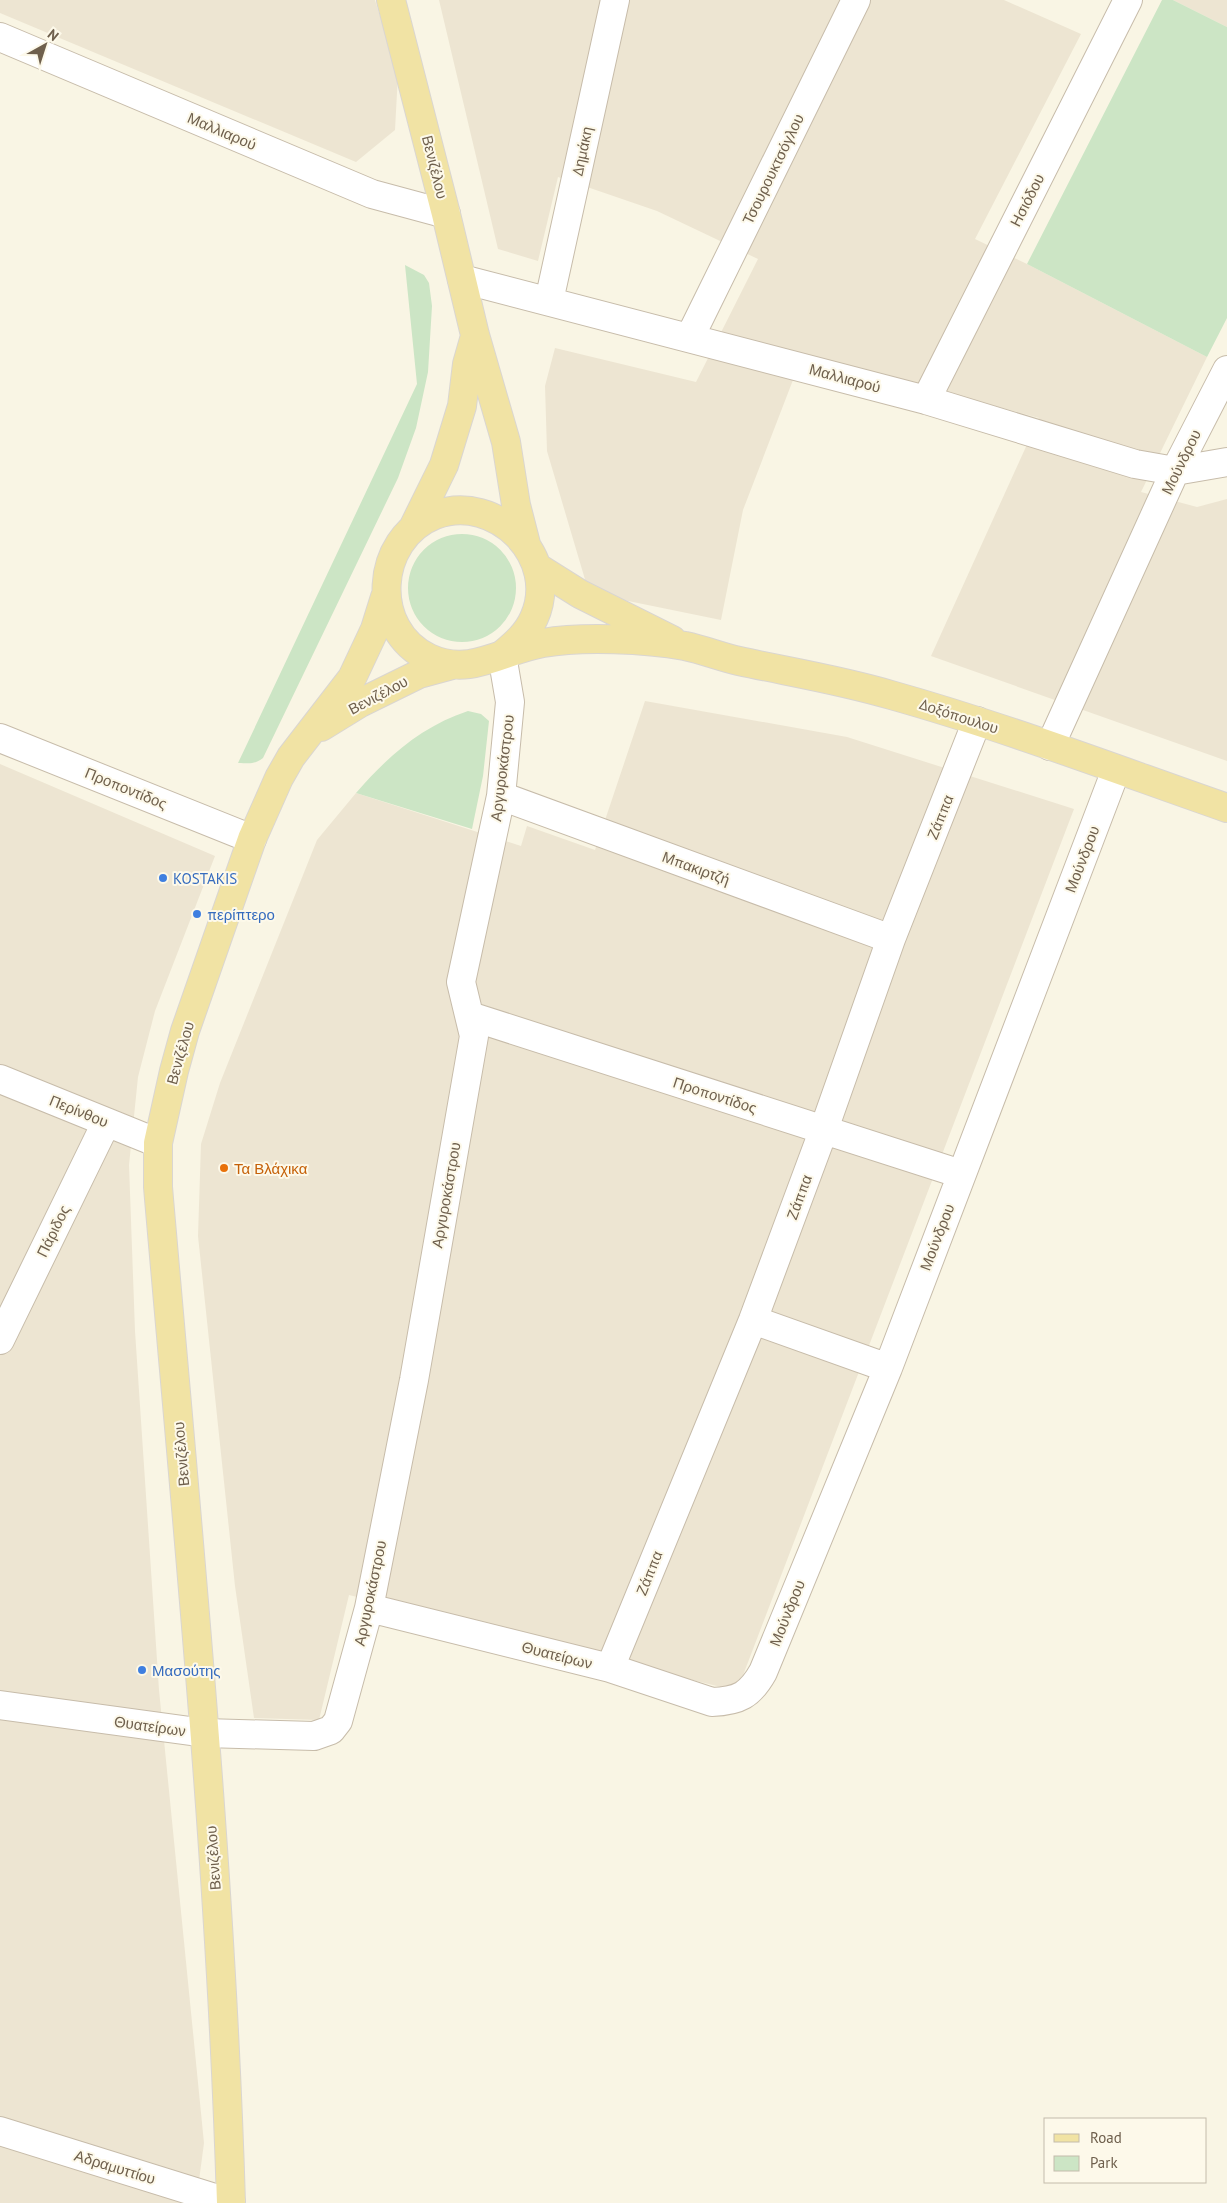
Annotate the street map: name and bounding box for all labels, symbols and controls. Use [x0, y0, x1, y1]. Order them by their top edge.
north arrow [20, 20, 70, 70]
text: N [44, 25, 62, 45]
street label: Μαλλιαρού [185, 108, 259, 154]
street label: Τσουρουκτσόγλου [738, 111, 808, 227]
street label: Δημάκη [568, 125, 596, 177]
street label: Βενιζέλου [418, 133, 452, 201]
street label: Ησιόδου [1006, 170, 1048, 230]
street label: Μαλλιαρού [807, 359, 883, 397]
street label: Μούνδρου [1157, 426, 1205, 498]
street label: Βενιζέλου [345, 671, 411, 719]
street label: Δοξόπουλου [917, 694, 1001, 738]
street label: Αργυροκάστρου [486, 714, 518, 822]
street label: Προποντίδος [82, 763, 170, 813]
street label: Ζάππα [922, 792, 958, 842]
street label: Μούνδρου [1061, 823, 1103, 895]
street label: Μπακιρτζή [660, 847, 732, 889]
place label: KOSTAKIS [173, 869, 237, 888]
marker: KOSTAKIS [157, 872, 169, 884]
place label: περίπτερο [207, 905, 275, 924]
marker: περίπτερο [191, 908, 203, 920]
street label: Βενιζέλου [162, 1019, 198, 1087]
street label: Προποντίδος [671, 1073, 759, 1117]
street label: Περίνθου [47, 1091, 111, 1131]
street label: Αργυροκάστρου [427, 1140, 465, 1250]
place label: Τα Βλάχικα [234, 1159, 308, 1178]
marker: Τα Βλάχικα [218, 1162, 230, 1174]
street label: Ζάππα [782, 1172, 816, 1222]
street label: Μούνδρου [916, 1201, 958, 1273]
street label: Πάριδος [32, 1202, 74, 1260]
street label: Βενιζέλου [169, 1421, 193, 1487]
street label: Αργυροκάστρου [350, 1539, 390, 1647]
street label: Ζάππα [631, 1548, 667, 1598]
street label: Μούνδρου [765, 1577, 809, 1649]
street label: Θυατείρων [520, 1637, 594, 1673]
place label: Μασούτης [152, 1661, 220, 1680]
marker: Μασούτης [136, 1664, 148, 1676]
street label: Θυατείρων [113, 1712, 187, 1740]
street label: Βενιζέλου [201, 1825, 225, 1891]
legend [1044, 2118, 1207, 2183]
text: Road [1090, 2128, 1122, 2147]
street label: Αδραμυττίου [72, 2146, 158, 2188]
text: Park [1090, 2153, 1118, 2172]

